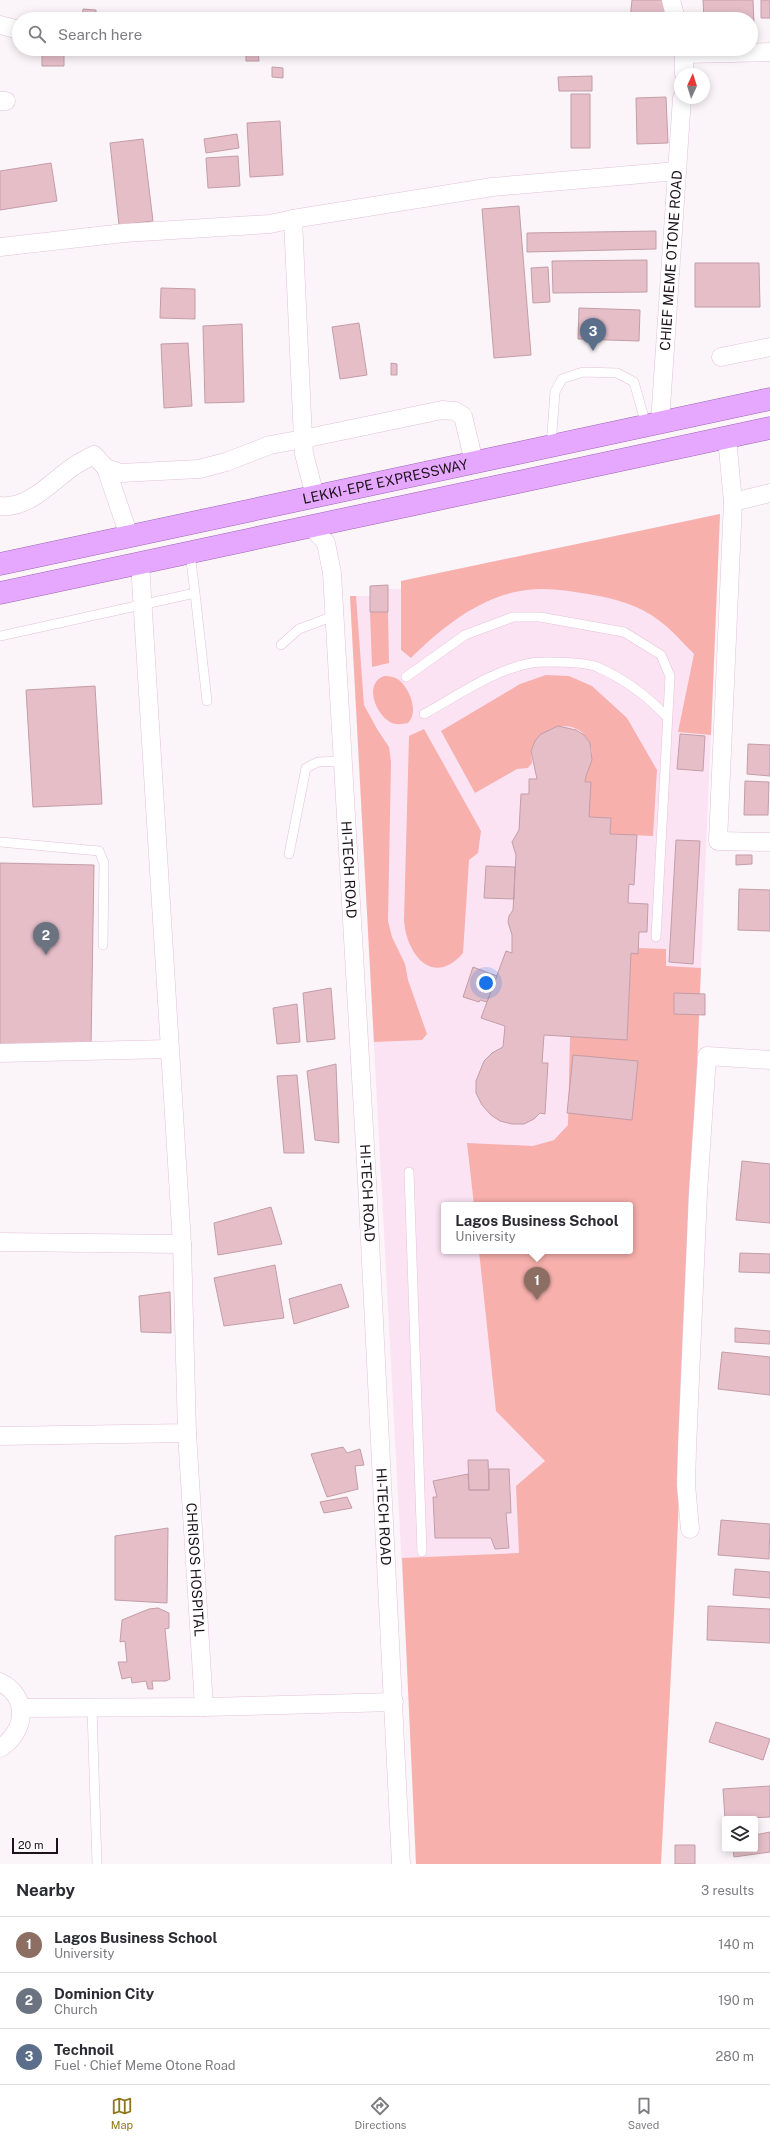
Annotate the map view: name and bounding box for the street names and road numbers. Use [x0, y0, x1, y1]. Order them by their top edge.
street label: CHIEF MEME OTONE ROAD [657, 170, 685, 351]
street label: LEKKI-EPE EXPRESSWAY [301, 456, 470, 507]
street label: HI-TECH ROAD [338, 820, 360, 919]
street label: HI-TECH ROAD [357, 1144, 378, 1242]
street label: HI-TECH ROAD [373, 1468, 394, 1566]
street label: CHRISOS HOSPITAL [183, 1502, 208, 1637]

